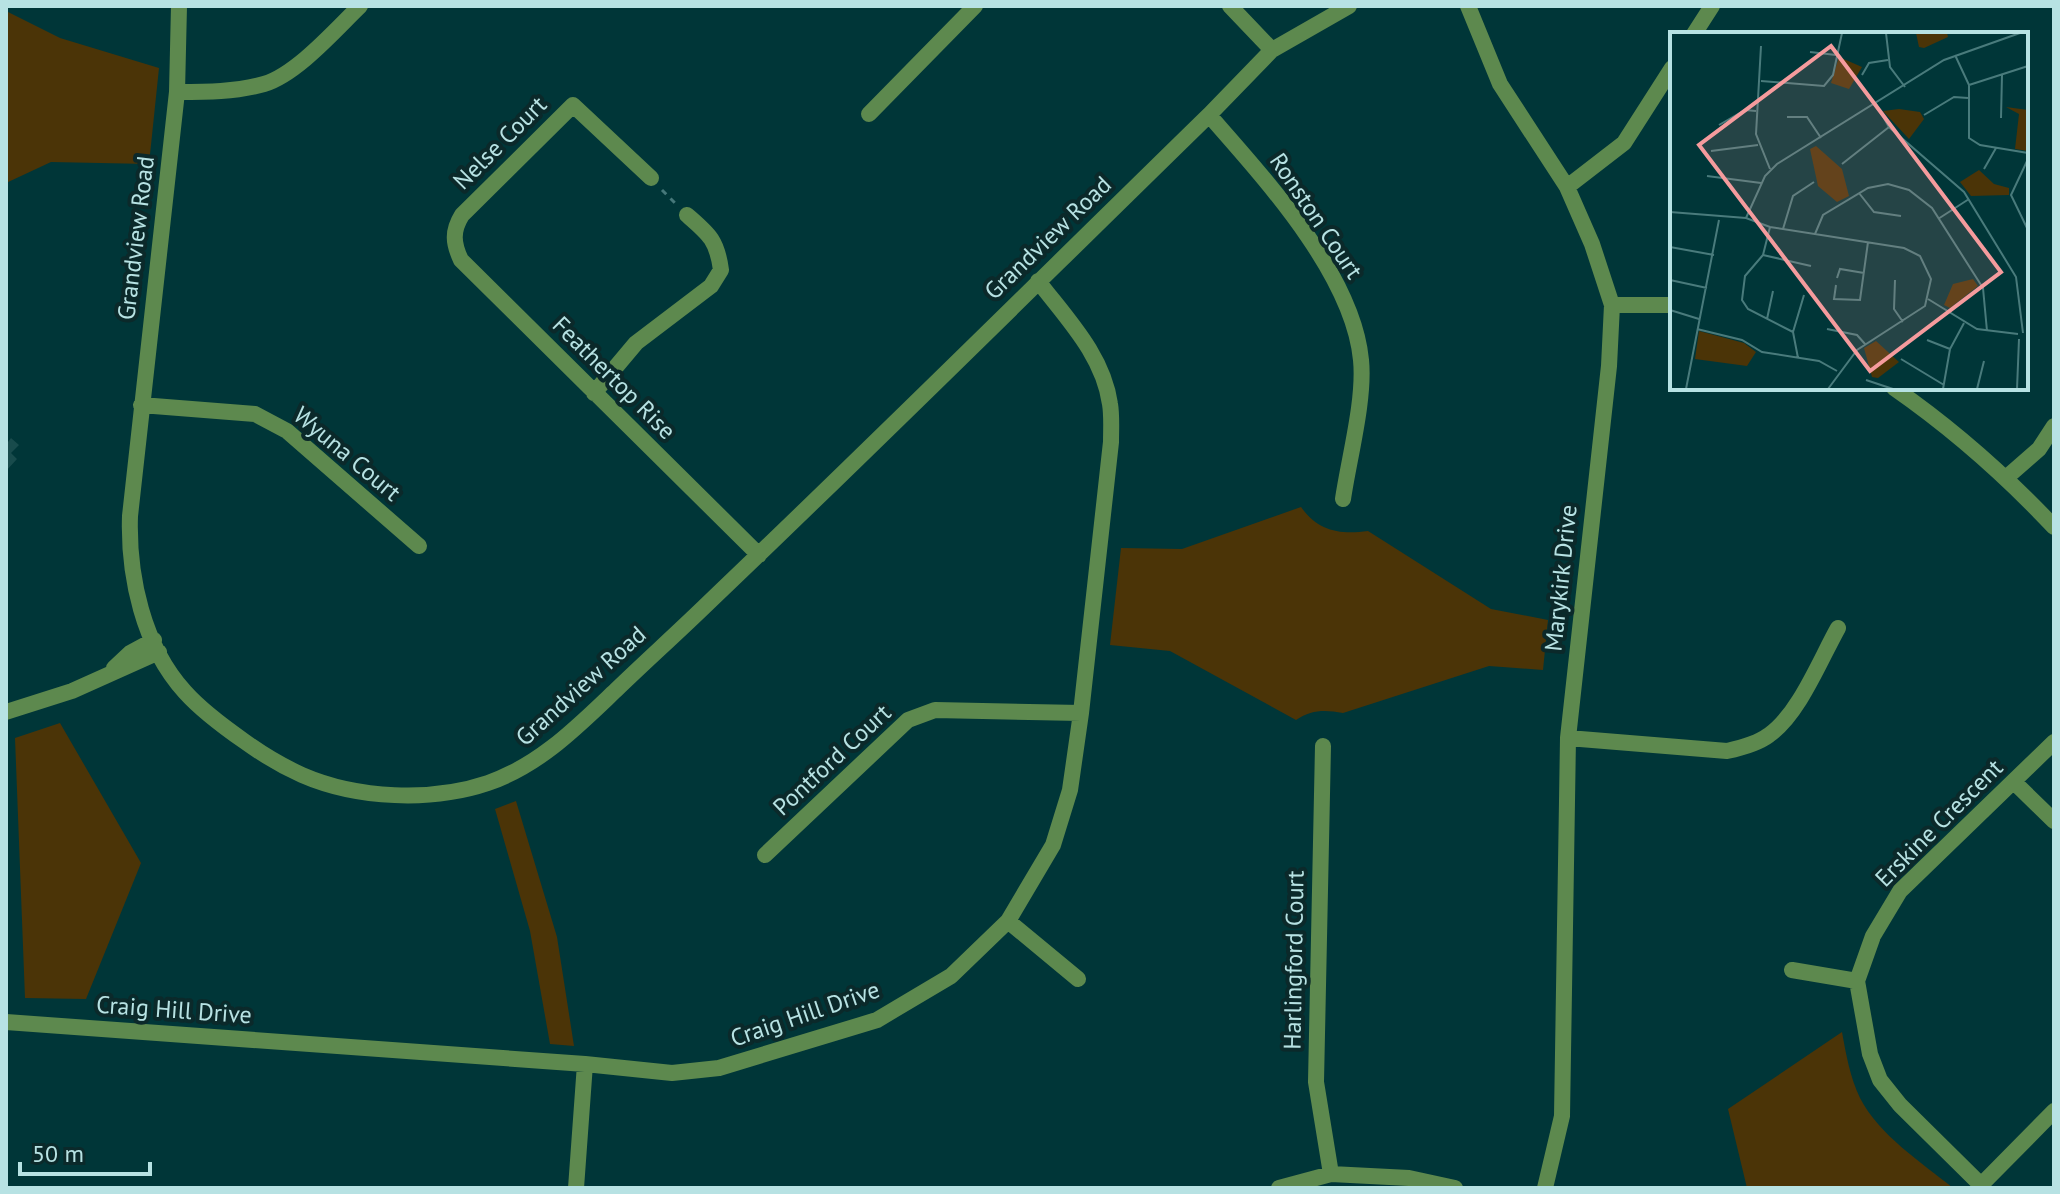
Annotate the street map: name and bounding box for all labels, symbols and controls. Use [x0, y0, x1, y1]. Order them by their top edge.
inset map [1670, 32, 2028, 390]
street label: Nelse Court [446, 89, 553, 196]
street label: Ronston Court [1263, 147, 1370, 285]
street label: Grandview Road [110, 154, 161, 322]
street label: Grandview Road [978, 169, 1118, 306]
street label: Feathertop Rise [546, 309, 683, 446]
street label: Wyuna Court [287, 400, 407, 508]
street label: Marykirk Drive [1537, 503, 1584, 653]
street label: Grandview Road [509, 619, 652, 752]
street label: Pontford Court [766, 697, 897, 822]
street label: Erskine Crescent [1868, 752, 2009, 893]
street label: Harlingford Court [1276, 870, 1311, 1050]
street label: Craig Hill Drive [726, 974, 884, 1054]
street label: Craig Hill Drive [95, 989, 253, 1030]
scale bar [20, 1126, 150, 1176]
text: 50 m [32, 1138, 84, 1169]

